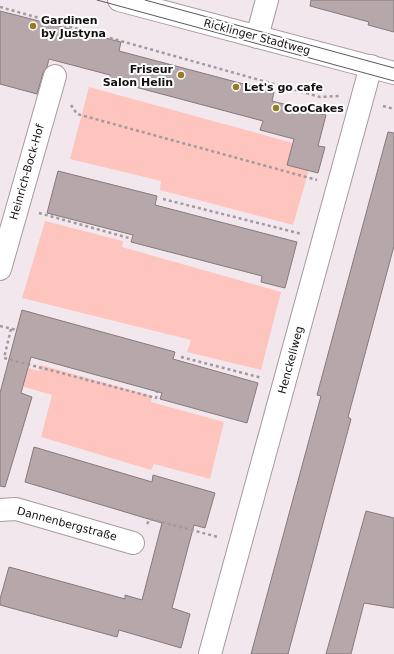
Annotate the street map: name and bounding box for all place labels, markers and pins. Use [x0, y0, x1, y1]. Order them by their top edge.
place label: Gardinen by Justyna [41, 14, 106, 40]
marker: Gardinen by Justyna [28, 21, 38, 31]
place label: Friseur Salon Helin [103, 63, 174, 89]
marker: Friseur Salon Helin [176, 70, 186, 80]
place label: Let's go cafe [244, 81, 323, 94]
marker: Let's go cafe [231, 82, 241, 92]
place label: CooCakes [284, 102, 344, 115]
marker: CooCakes [271, 103, 281, 113]

